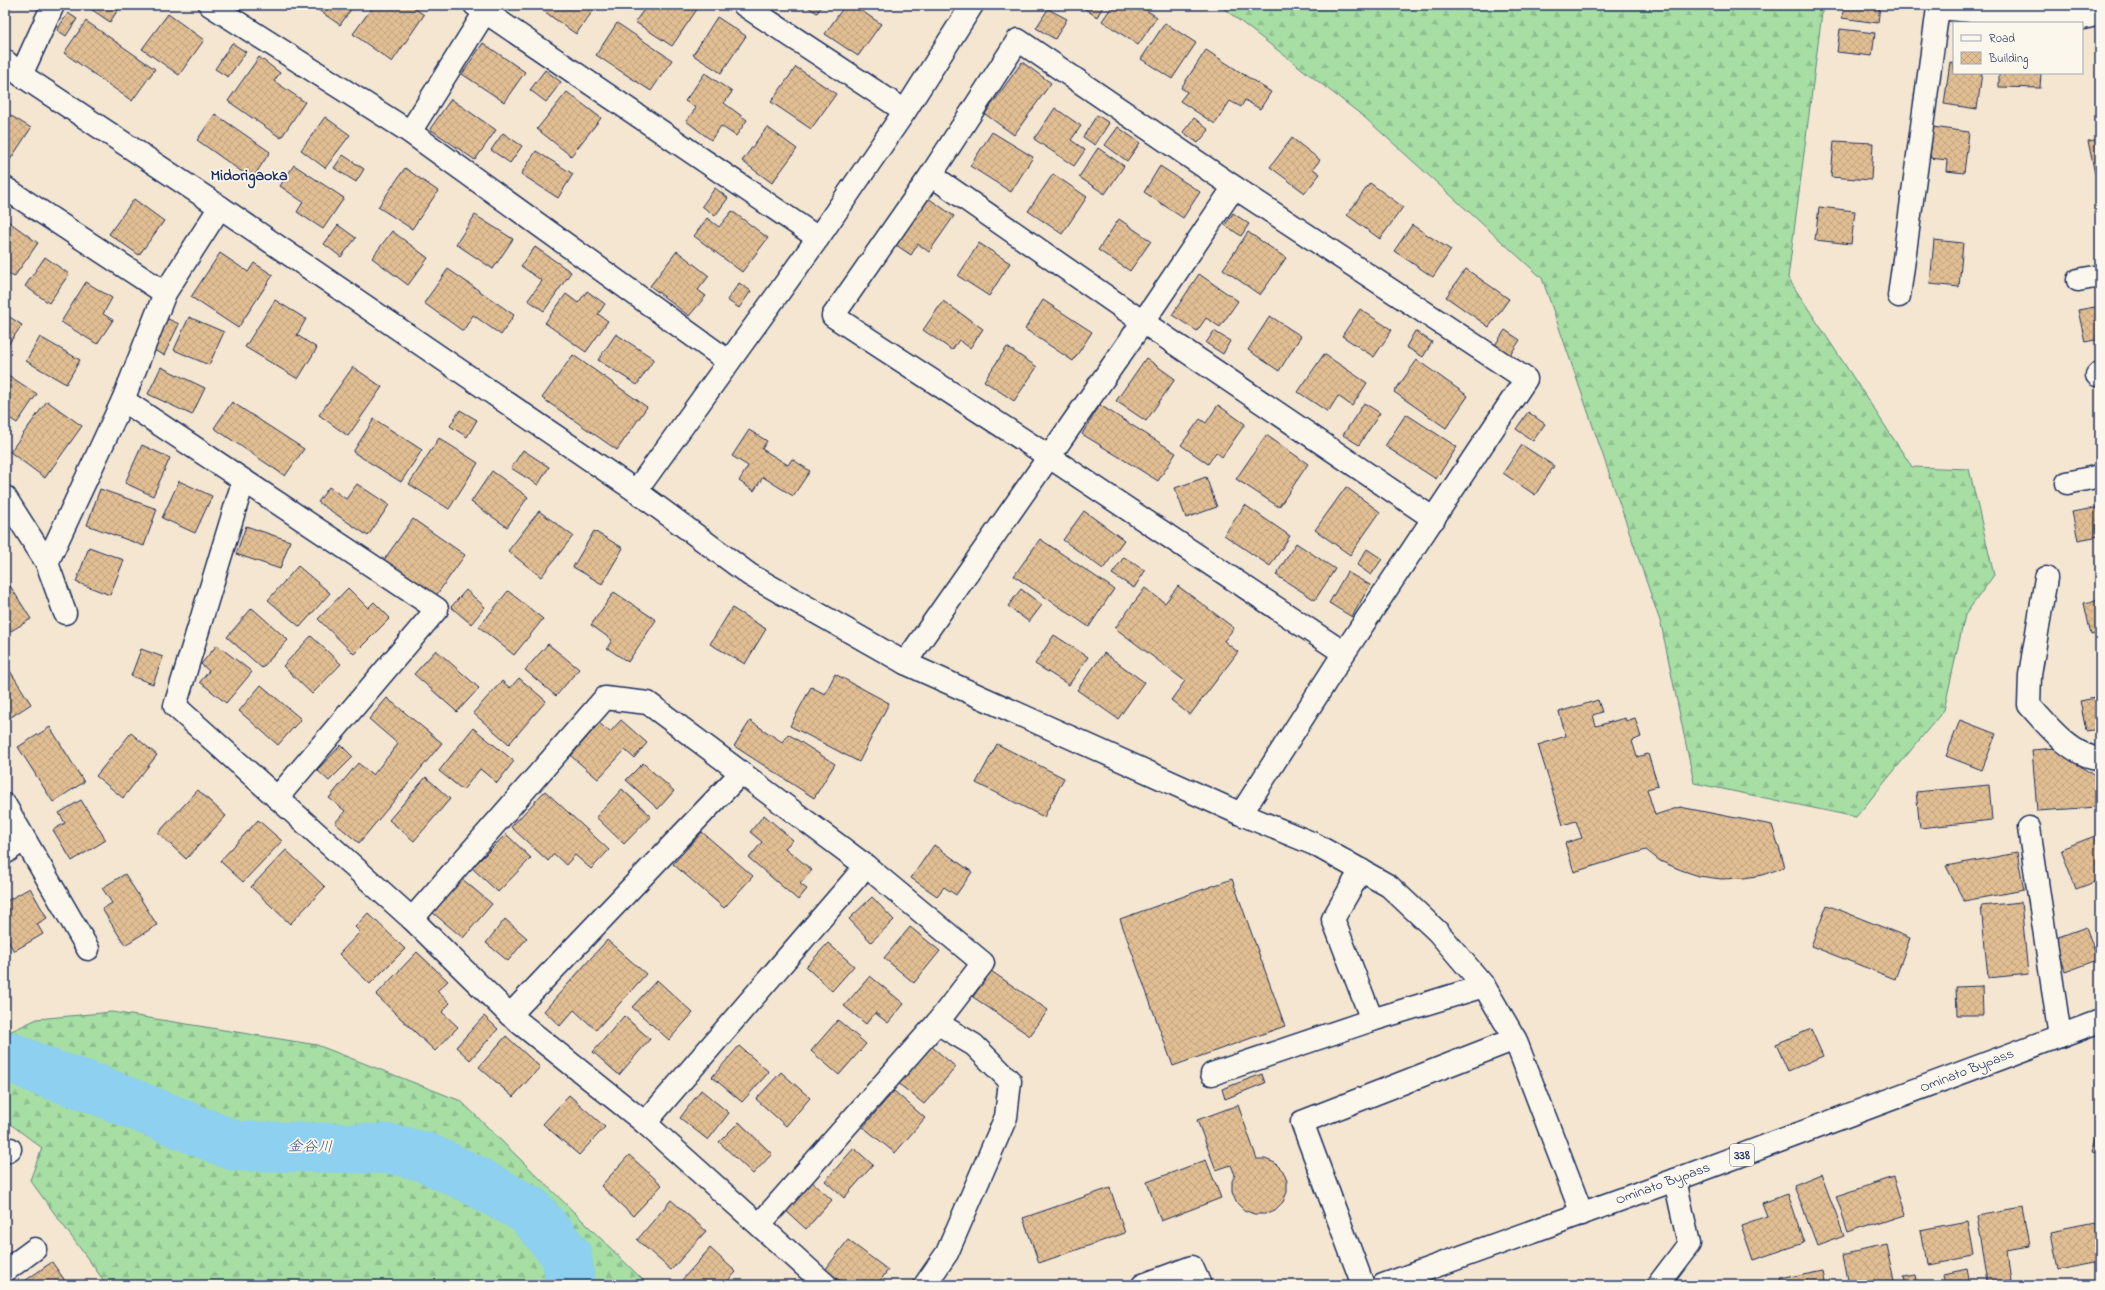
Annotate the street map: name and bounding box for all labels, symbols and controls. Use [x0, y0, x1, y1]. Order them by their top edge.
legend [1953, 22, 2083, 74]
text: Road [1989, 30, 2015, 48]
text: Building [1988, 50, 2028, 69]
district label: Midorigaoka [210, 164, 288, 189]
street label: Ominato Bypass [1917, 1043, 2017, 1100]
water label: 金谷川 [287, 1136, 333, 1158]
road number: 338 [1730, 1144, 1754, 1166]
street label: Ominato Bypass [1613, 1157, 1714, 1212]

